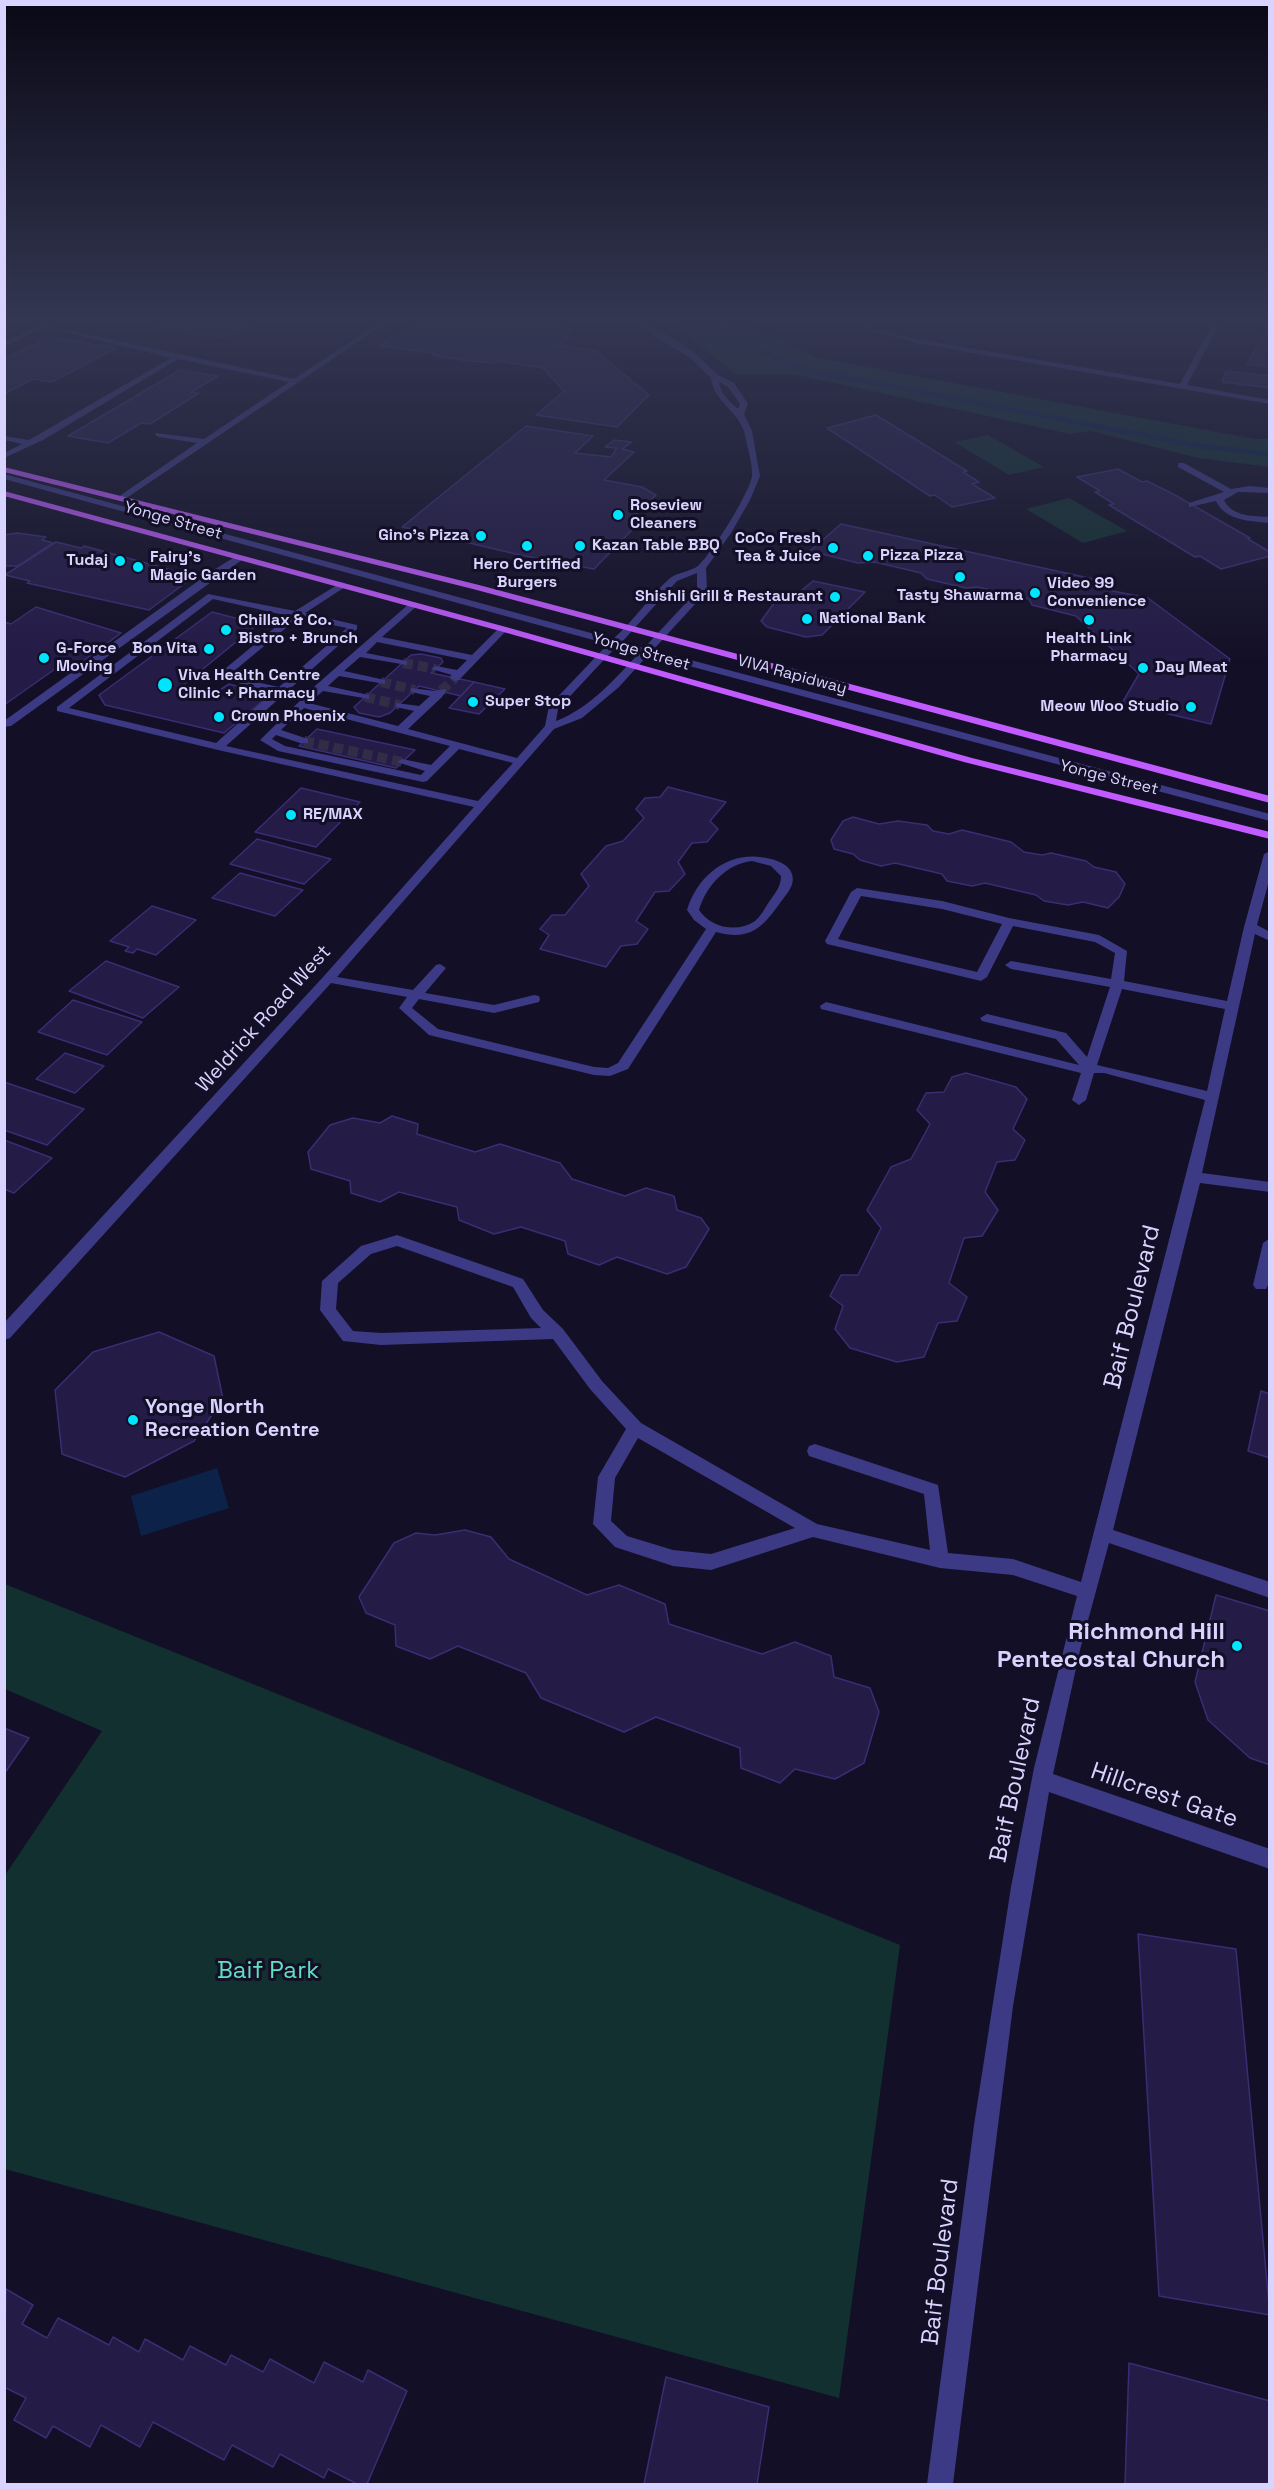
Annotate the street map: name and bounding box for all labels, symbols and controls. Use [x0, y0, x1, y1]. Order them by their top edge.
place label: Roseview Cleaners [630, 496, 702, 534]
street label: Yonge Street [122, 498, 224, 544]
marker: Roseview Cleaners [611, 508, 625, 522]
place label: Gino's Pizza [378, 526, 469, 546]
marker: Gino's Pizza [474, 529, 488, 543]
place label: CoCo Fresh Tea & Juice [735, 529, 821, 567]
place label: Kazan Table BBQ [592, 536, 720, 556]
marker: Hero Certified Burgers [520, 539, 534, 553]
marker: Kazan Table BBQ [573, 539, 587, 553]
marker: CoCo Fresh Tea & Juice [826, 541, 840, 555]
place label: Pizza Pizza [880, 546, 964, 566]
place label: Fairy’s Magic Garden [150, 548, 256, 586]
marker: Pizza Pizza [861, 549, 875, 563]
place label: Tudaj [66, 551, 108, 571]
marker: Tudaj [113, 554, 127, 568]
place label: Hero Certified Burgers [473, 555, 581, 593]
marker: Fairy’s Magic Garden [131, 560, 145, 574]
marker: Tasty Shawarma [953, 570, 967, 584]
place label: Video 99 Convenience [1047, 574, 1146, 612]
place label: Tasty Shawarma [897, 586, 1023, 606]
marker: Video 99 Convenience [1028, 586, 1042, 600]
place label: Shishli Grill & Restaurant [635, 587, 823, 607]
marker: Shishli Grill & Restaurant [828, 590, 842, 604]
place label: National Bank [819, 609, 926, 629]
place label: Chillax & Co. Bistro + Brunch [238, 611, 358, 649]
marker: National Bank [800, 612, 814, 626]
marker: Health Link Pharmacy [1082, 613, 1096, 627]
marker: Chillax & Co. Bistro + Brunch [219, 623, 233, 637]
street label: Yonge Street [590, 629, 692, 675]
place label: Health Link Pharmacy [1046, 629, 1132, 667]
place label: G-Force Moving [56, 639, 116, 677]
place label: Bon Vita [132, 639, 197, 659]
marker: Bon Vita [202, 642, 216, 656]
marker: G-Force Moving [37, 651, 51, 665]
street label: VIVA Rapidway [735, 651, 849, 699]
place label: Day Meat [1155, 658, 1228, 678]
marker: Day Meat [1136, 661, 1150, 675]
place label: Viva Health Centre Clinic + Pharmacy [178, 666, 320, 704]
marker: Viva Health Centre Clinic + Pharmacy [156, 676, 174, 694]
place label: Super Stop [485, 692, 571, 712]
marker: Super Stop [466, 695, 480, 709]
place label: Meow Woo Studio [1040, 697, 1179, 717]
marker: Meow Woo Studio [1184, 700, 1198, 714]
place label: Crown Phoenix [231, 707, 346, 727]
marker: Crown Phoenix [212, 710, 226, 724]
street label: Yonge Street [1058, 756, 1160, 800]
place label: RE/MAX [303, 805, 363, 825]
marker: RE/MAX [284, 808, 298, 822]
street label: Weldrick Road West [192, 940, 336, 1098]
street label: Baif Boulevard [1099, 1222, 1167, 1392]
place label: Yonge North Recreation Centre [145, 1396, 320, 1443]
marker: Yonge North Recreation Centre [126, 1413, 140, 1427]
place label: Richmond Hill Pentecostal Church [997, 1618, 1225, 1674]
marker: Richmond Hill Pentecostal Church [1230, 1639, 1244, 1653]
street label: Baif Boulevard [984, 1695, 1048, 1865]
street label: Hillcrest Gate [1087, 1757, 1241, 1835]
park label: Baif Park [217, 1957, 319, 1985]
street label: Baif Boulevard [916, 2177, 966, 2347]

